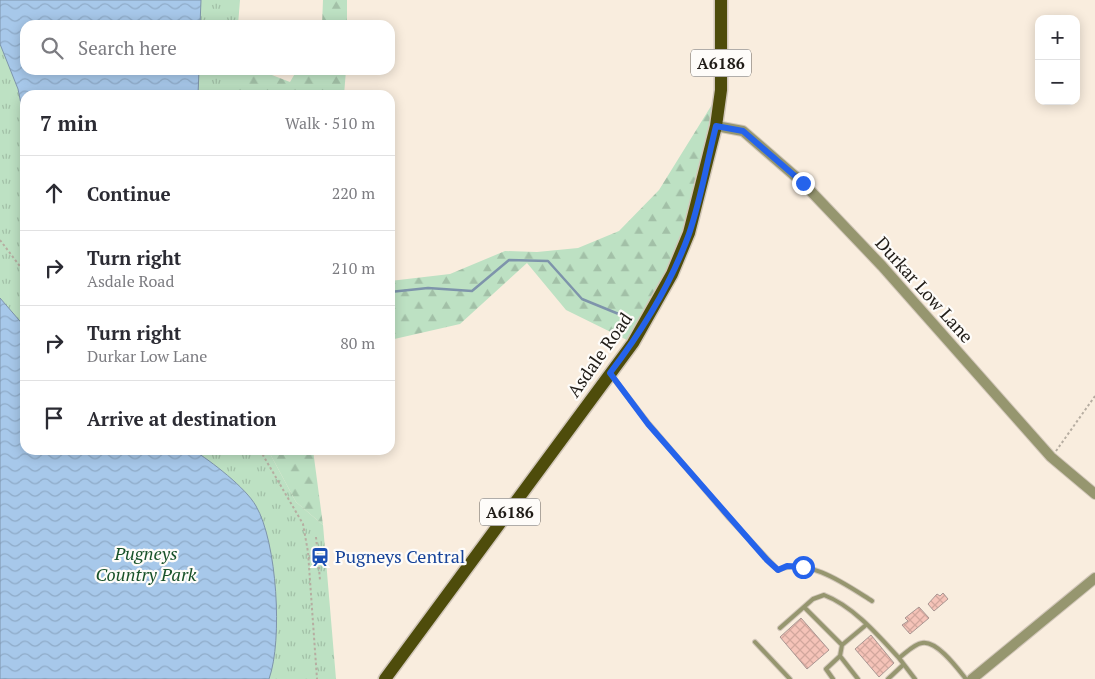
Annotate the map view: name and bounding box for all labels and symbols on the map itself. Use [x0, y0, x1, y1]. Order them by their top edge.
road number: A6186 [691, 49, 751, 76]
route end [792, 172, 815, 195]
street label: Durkar Low Lane [871, 231, 979, 348]
street label: Asdale Road [561, 307, 637, 402]
road number: A6186 [480, 498, 540, 526]
park label: Pugneys Country Park [95, 541, 197, 586]
place label: Pugneys Central [335, 544, 465, 568]
station icon: Pugneys Central [309, 546, 331, 568]
route start [792, 556, 815, 579]

